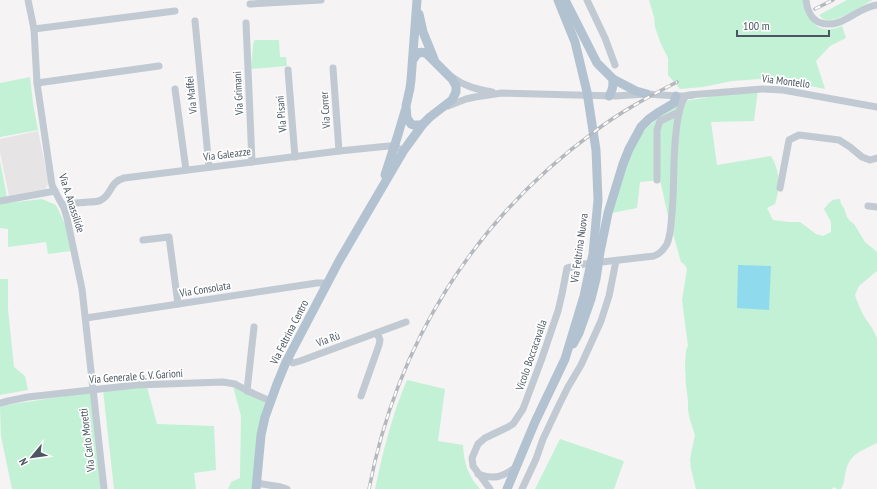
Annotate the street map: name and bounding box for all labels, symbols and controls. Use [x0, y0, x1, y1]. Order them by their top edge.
scale bar [737, 12, 829, 38]
text: 100 m [743, 18, 770, 33]
street label: Via Grimani [230, 71, 246, 116]
street label: Via Montello [760, 71, 811, 91]
street label: Via Maffei [182, 75, 200, 116]
street label: Via Correr [317, 91, 333, 130]
street label: Via Pisani [272, 95, 290, 134]
street label: Via Galeazze [201, 144, 252, 164]
street label: Via A. Anassilide [56, 171, 88, 235]
street label: Via Feltrina Nuova [567, 212, 591, 285]
street label: Via Consolata [178, 278, 231, 300]
street label: Via Feltrina Centro [266, 297, 311, 368]
street label: Vicolo Boccacavalla [512, 318, 550, 393]
street label: Via Rù [313, 328, 342, 350]
street label: Via Generale G. V. Garioni [88, 366, 183, 386]
street label: Via Carlo Moretti [76, 407, 98, 474]
north arrow [12, 437, 52, 477]
text: N [16, 456, 31, 468]

